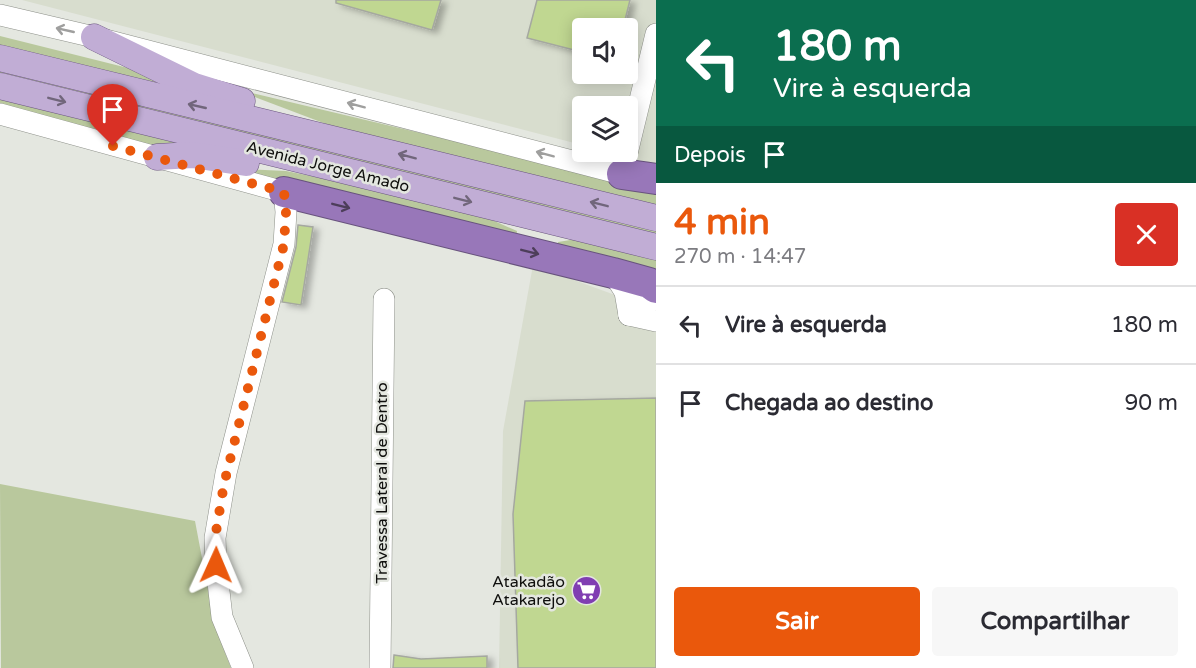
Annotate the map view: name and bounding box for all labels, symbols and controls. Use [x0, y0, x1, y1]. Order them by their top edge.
map controls [572, 18, 638, 162]
button: sound [572, 18, 638, 84]
text: 180 m [773, 21, 902, 72]
one-way arrow [56, 24, 75, 36]
icon: left [674, 24, 752, 102]
text: Vire à esquerda [773, 72, 972, 105]
pin [87, 84, 138, 146]
icon: arrive [96, 93, 129, 126]
one-way arrow [47, 95, 66, 107]
button: layers [572, 96, 638, 162]
one-way arrow [347, 98, 366, 110]
one-way arrow [188, 100, 207, 111]
street label: Avenida Jorge Amado [244, 137, 412, 197]
icon: arrive [758, 138, 791, 171]
text: Depois [674, 142, 746, 168]
one-way arrow [536, 147, 555, 159]
one-way arrow [398, 150, 417, 162]
one-way arrow [454, 195, 473, 207]
one-way arrow [590, 197, 609, 209]
one-way arrow [331, 200, 350, 212]
text: 4 min [674, 201, 770, 244]
button: close [1115, 203, 1178, 266]
text: 270 m · 14:47 [674, 245, 806, 269]
one-way arrow [520, 247, 539, 258]
icon: left [674, 309, 707, 342]
text: Vire à esquerda [725, 312, 887, 338]
text: 180 m [1111, 312, 1178, 338]
street label: Travessa Lateral de Dentro [372, 382, 392, 584]
icon: arrive [674, 387, 707, 420]
text: Chegada ao destino [725, 390, 933, 416]
text: 90 m [1124, 390, 1178, 416]
position arrow [184, 533, 248, 597]
place label: Atakadão Atakarejo [492, 572, 565, 610]
supermarket icon: Atakadão Atakarejo [570, 575, 602, 607]
button: Sair [674, 587, 920, 656]
button: Compartilhar [932, 587, 1178, 656]

